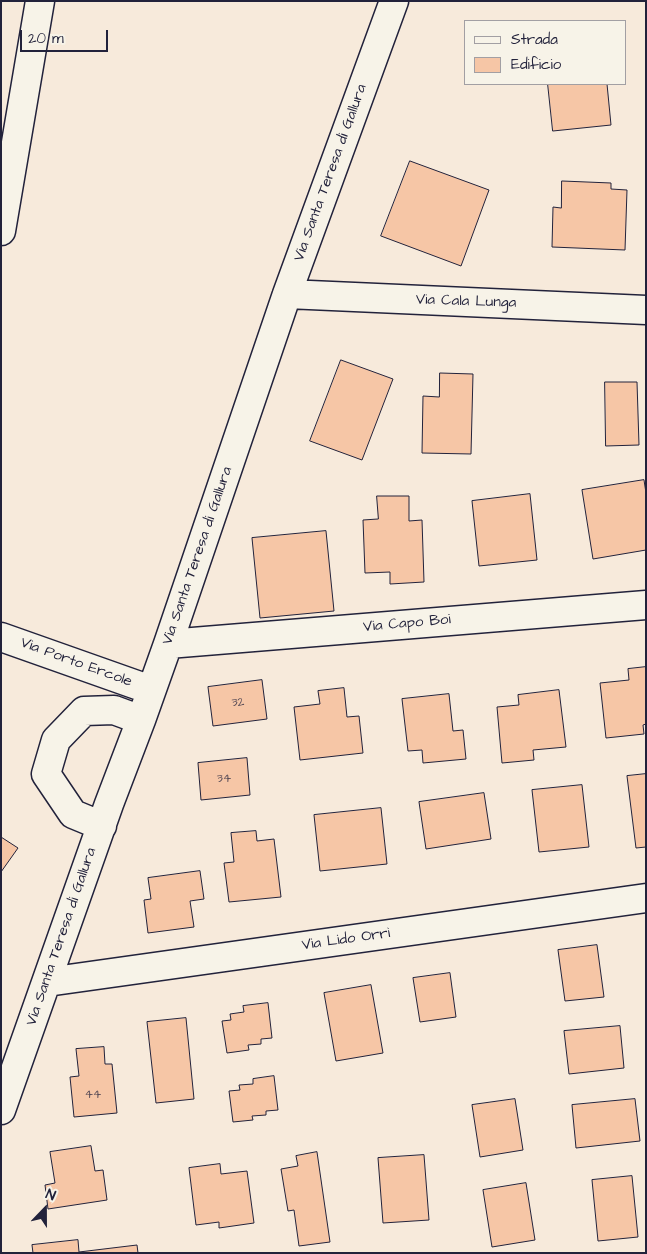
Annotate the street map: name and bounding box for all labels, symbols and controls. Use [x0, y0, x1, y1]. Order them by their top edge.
scale bar [22, 20, 110, 52]
legend [464, 20, 627, 85]
text: 20 m [28, 28, 64, 49]
text: Strada [511, 29, 558, 50]
text: Edificio [511, 54, 561, 75]
street label: Via Santa Teresa di Gallura [291, 82, 371, 264]
street label: Via Cala Lunga [416, 291, 516, 313]
street label: Via Santa Teresa di Gallura [159, 465, 237, 647]
street label: Via Capo Boi [363, 611, 451, 637]
street label: Via Porto Ercole [18, 634, 134, 692]
house number: 32 [232, 696, 244, 710]
house number: 34 [217, 772, 231, 786]
street label: Via Santa Teresa di Gallura [23, 846, 101, 1028]
street label: Via Lido Orrì [301, 925, 391, 955]
house number: 44 [85, 1088, 101, 1102]
north arrow [20, 1184, 70, 1234]
text: N [43, 1184, 58, 1206]

